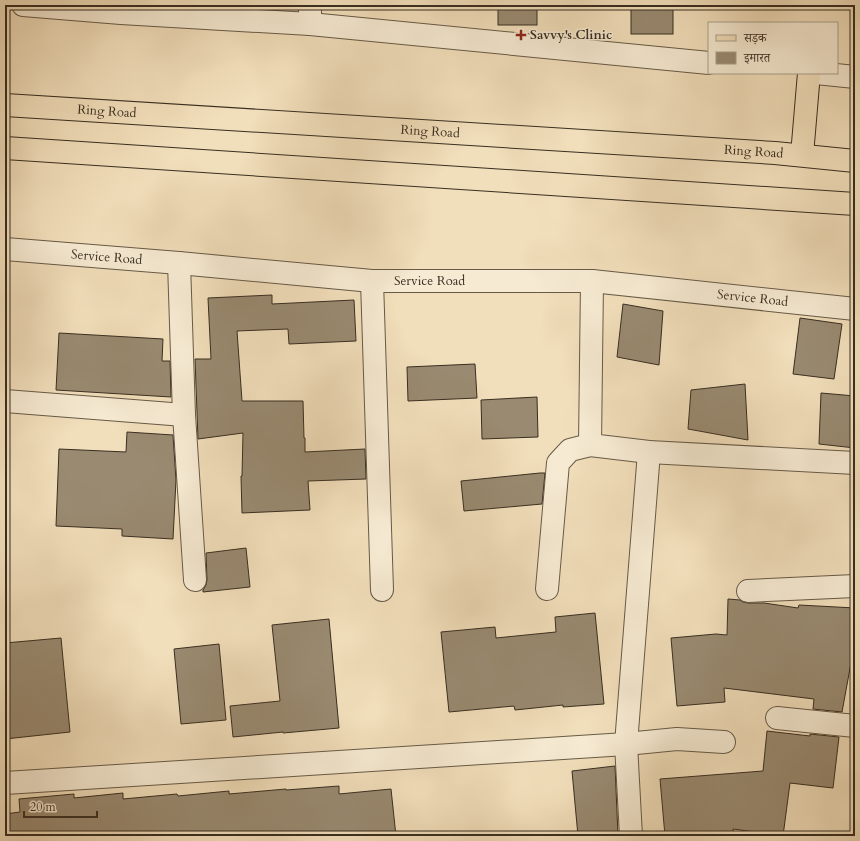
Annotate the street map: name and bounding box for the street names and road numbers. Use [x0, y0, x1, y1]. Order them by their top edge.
street label: Ring Road [77, 101, 137, 122]
street label: Ring Road [400, 121, 460, 142]
street label: Ring Road [723, 141, 784, 163]
street label: Service Road [70, 245, 143, 269]
street label: Service Road [394, 272, 465, 290]
street label: Service Road [716, 285, 789, 311]

